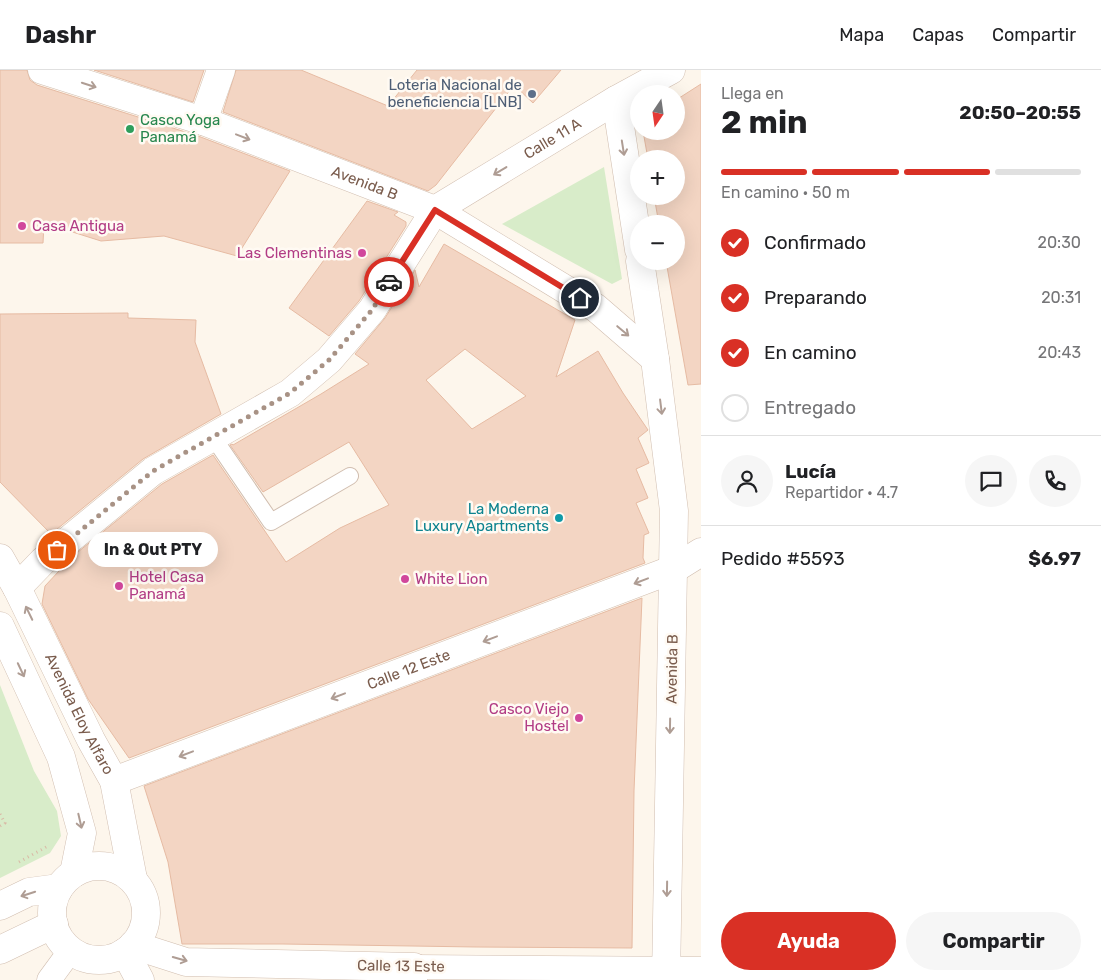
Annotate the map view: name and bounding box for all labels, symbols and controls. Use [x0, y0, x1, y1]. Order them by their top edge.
text: Dashr [25, 21, 96, 49]
text: Mapa [839, 24, 884, 46]
text: Capas [912, 24, 964, 46]
text: Compartir [992, 24, 1076, 46]
place label: Loteria Nacional de beneficiencia [LNB] [387, 76, 522, 111]
one-way arrow [80, 81, 96, 90]
text: Llega en [721, 84, 784, 103]
north arrow [630, 85, 685, 140]
map controls [630, 85, 685, 270]
marker: Loteria Nacional de beneficiencia [LNB] [526, 88, 538, 100]
text: 20:50–20:55 [959, 101, 1081, 124]
text: 2 min [721, 103, 808, 141]
place label: Casco Yoga Panamá [140, 111, 220, 146]
street label: Calle 11 A [521, 114, 584, 163]
marker: Casco Yoga Panamá [124, 123, 136, 135]
one-way arrow [235, 132, 250, 142]
one-way arrow [619, 140, 629, 156]
button: + [630, 150, 685, 205]
street label: Avenida B [329, 162, 400, 204]
one-way arrow [493, 167, 507, 177]
text: En camino · 50 m [721, 183, 850, 202]
button: − [630, 215, 685, 270]
place label: Casa Antigua [32, 217, 124, 235]
marker: Casa Antigua [16, 220, 28, 232]
icon: check [721, 229, 749, 257]
text: Confirmado [764, 231, 866, 254]
text: 20:30 [1038, 233, 1081, 252]
place label: Las Clementinas [237, 244, 352, 262]
marker: Las Clementinas [356, 247, 368, 259]
courier [364, 257, 414, 307]
icon: car [375, 268, 403, 296]
pin [559, 277, 601, 319]
icon: home [566, 284, 594, 312]
icon: check [721, 284, 749, 312]
text: Preparando [764, 286, 867, 309]
text: 20:31 [1041, 288, 1081, 307]
one-way arrow [616, 325, 629, 336]
icon: check [721, 339, 749, 367]
text: En camino [764, 341, 857, 364]
text: 20:43 [1038, 343, 1081, 362]
text: Entregado [764, 396, 856, 419]
one-way arrow [656, 399, 666, 415]
button: person [721, 455, 773, 507]
button: chat [965, 455, 1017, 507]
button: phone [1029, 455, 1081, 507]
text: Lucía [785, 460, 836, 483]
text: Repartidor · 4.7 [785, 483, 898, 502]
place label: La Moderna Luxury Apartments [415, 500, 549, 535]
marker: La Moderna Luxury Apartments [553, 512, 565, 524]
pin [36, 529, 78, 571]
callout: In & Out PTY [87, 532, 217, 568]
icon: bag [43, 536, 71, 564]
text: In & Out PTY [104, 540, 202, 559]
text: Pedido #5593 [721, 547, 845, 570]
text: $6.97 [1028, 547, 1081, 570]
place label: Hotel Casa Panamá [129, 568, 204, 603]
place label: White Lion [415, 570, 488, 588]
marker: White Lion [399, 573, 411, 585]
one-way arrow [634, 577, 650, 586]
marker: Hotel Casa Panamá [113, 580, 125, 592]
one-way arrow [24, 605, 34, 620]
street label: Avenida B [662, 634, 682, 704]
one-way arrow [482, 635, 498, 644]
street label: Calle 12 Este [364, 646, 453, 693]
street label: Avenida Eloy Alfaro [41, 650, 118, 778]
one-way arrow [16, 662, 26, 677]
one-way arrow [330, 692, 346, 701]
place label: Casco Viejo Hostel [489, 700, 569, 735]
marker: Casco Viejo Hostel [573, 712, 585, 724]
one-way arrow [666, 718, 675, 734]
one-way arrow [179, 750, 194, 759]
one-way arrow [76, 813, 85, 829]
one-way arrow [662, 880, 672, 896]
one-way arrow [21, 890, 37, 899]
button: Ayuda [721, 912, 896, 970]
button: Compartir [906, 912, 1081, 970]
one-way arrow [171, 955, 187, 965]
street label: Calle 13 Este [357, 956, 445, 976]

